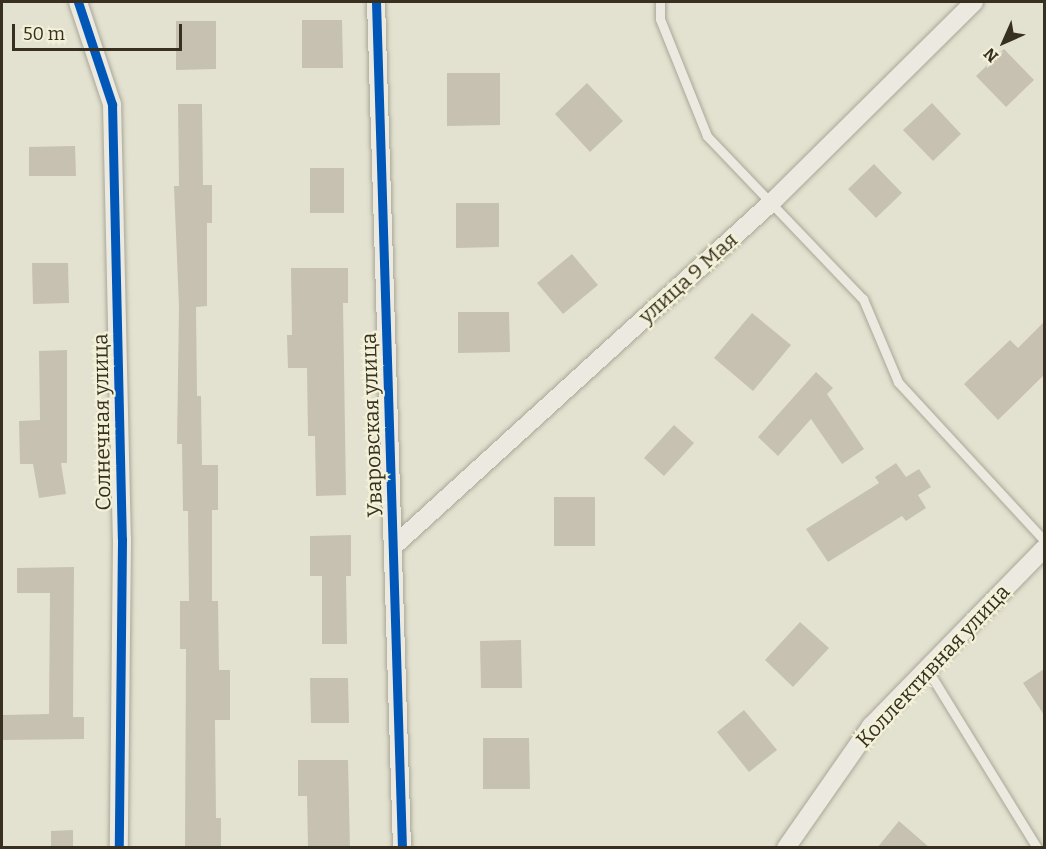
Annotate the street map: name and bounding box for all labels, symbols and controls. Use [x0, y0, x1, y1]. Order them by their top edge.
scale bar [15, 12, 184, 50]
north arrow [974, 12, 1034, 72]
text: 50 m [23, 23, 65, 45]
text: N [980, 44, 1002, 66]
street label: улица 9 Мая [633, 227, 743, 329]
street label: Уваровская улица [356, 332, 388, 518]
street label: Солнечная улица [88, 333, 116, 511]
street label: Коллективная улица [851, 579, 1015, 753]

